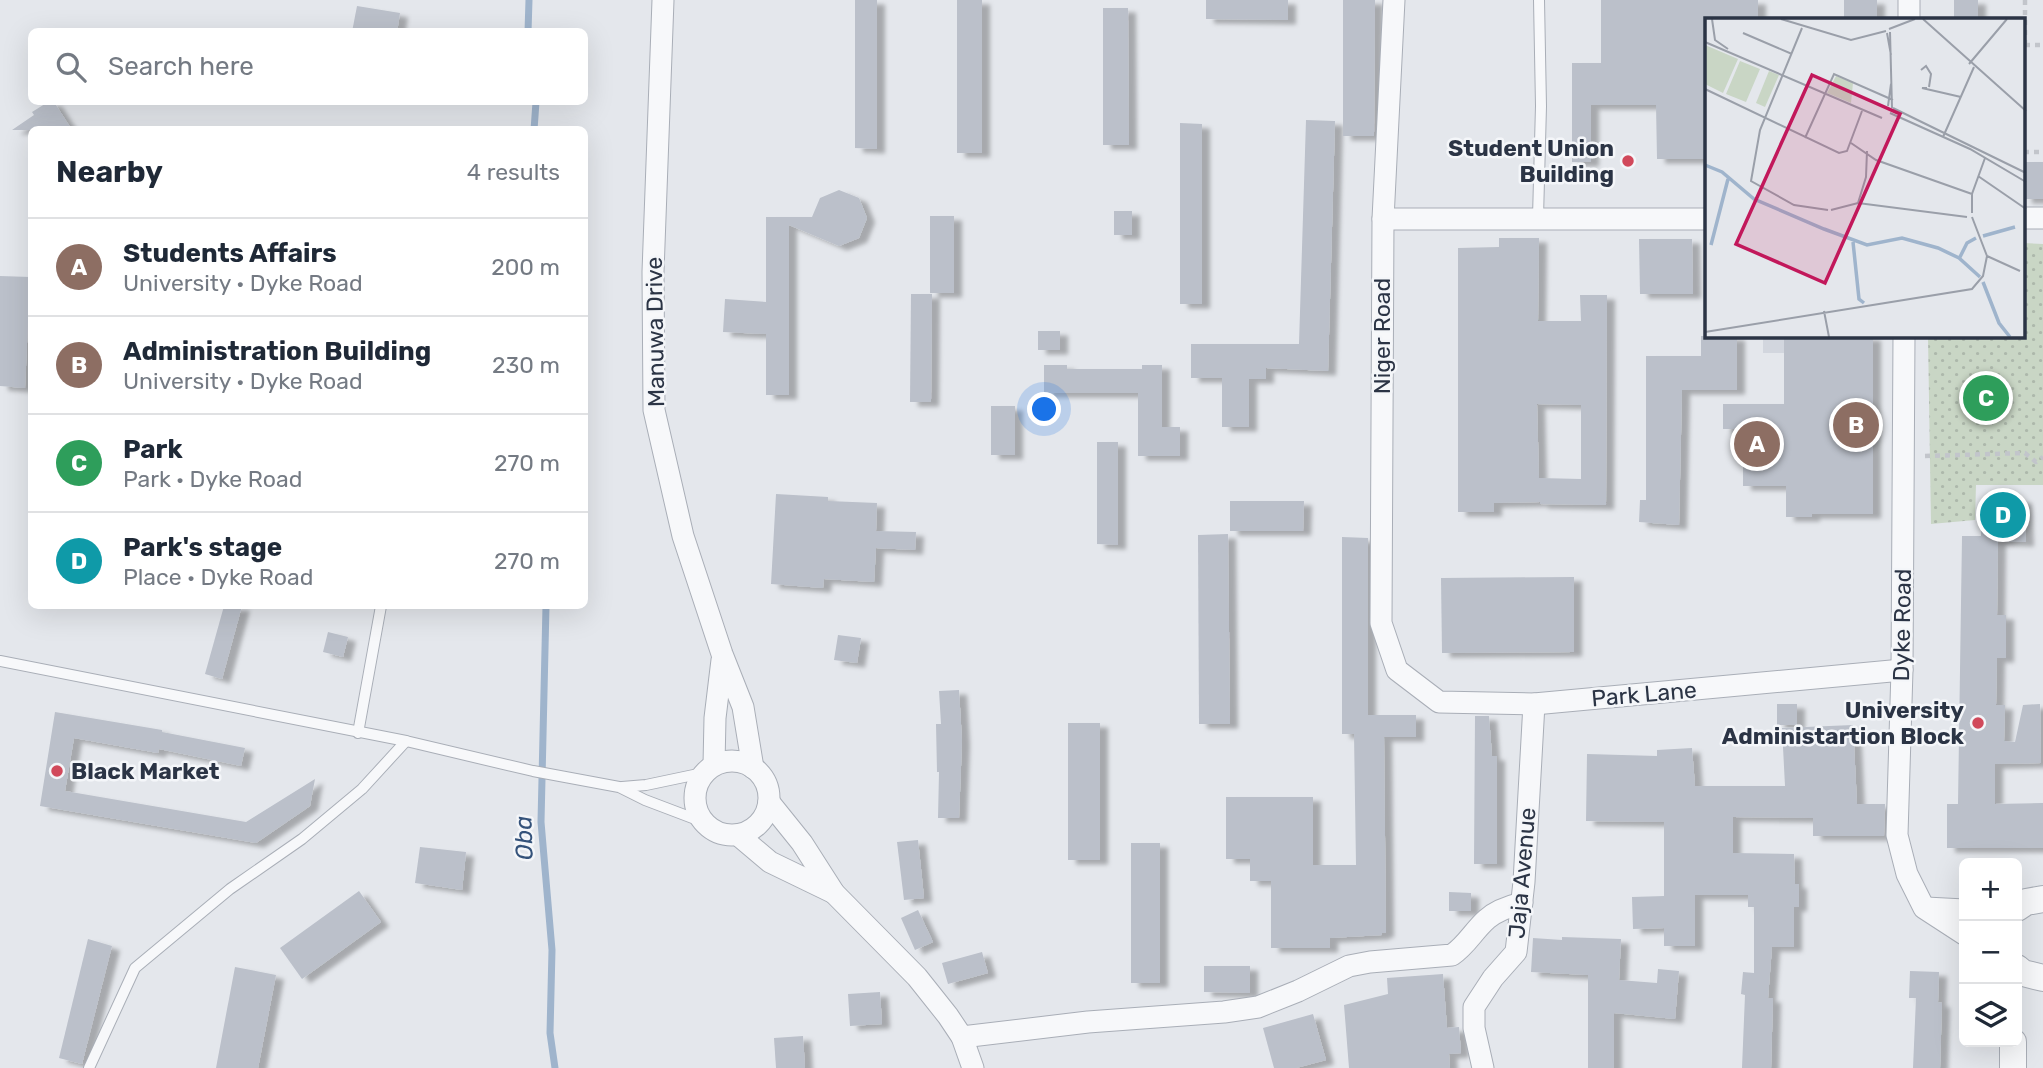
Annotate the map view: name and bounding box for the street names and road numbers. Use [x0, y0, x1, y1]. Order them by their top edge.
street label: Manuwa Drive [640, 257, 670, 407]
street label: Niger Road [1368, 278, 1396, 394]
street label: Dyke Road [1887, 568, 1917, 682]
street label: Park Lane [1590, 675, 1698, 713]
street label: Jaja Avenue [1502, 806, 1542, 940]

